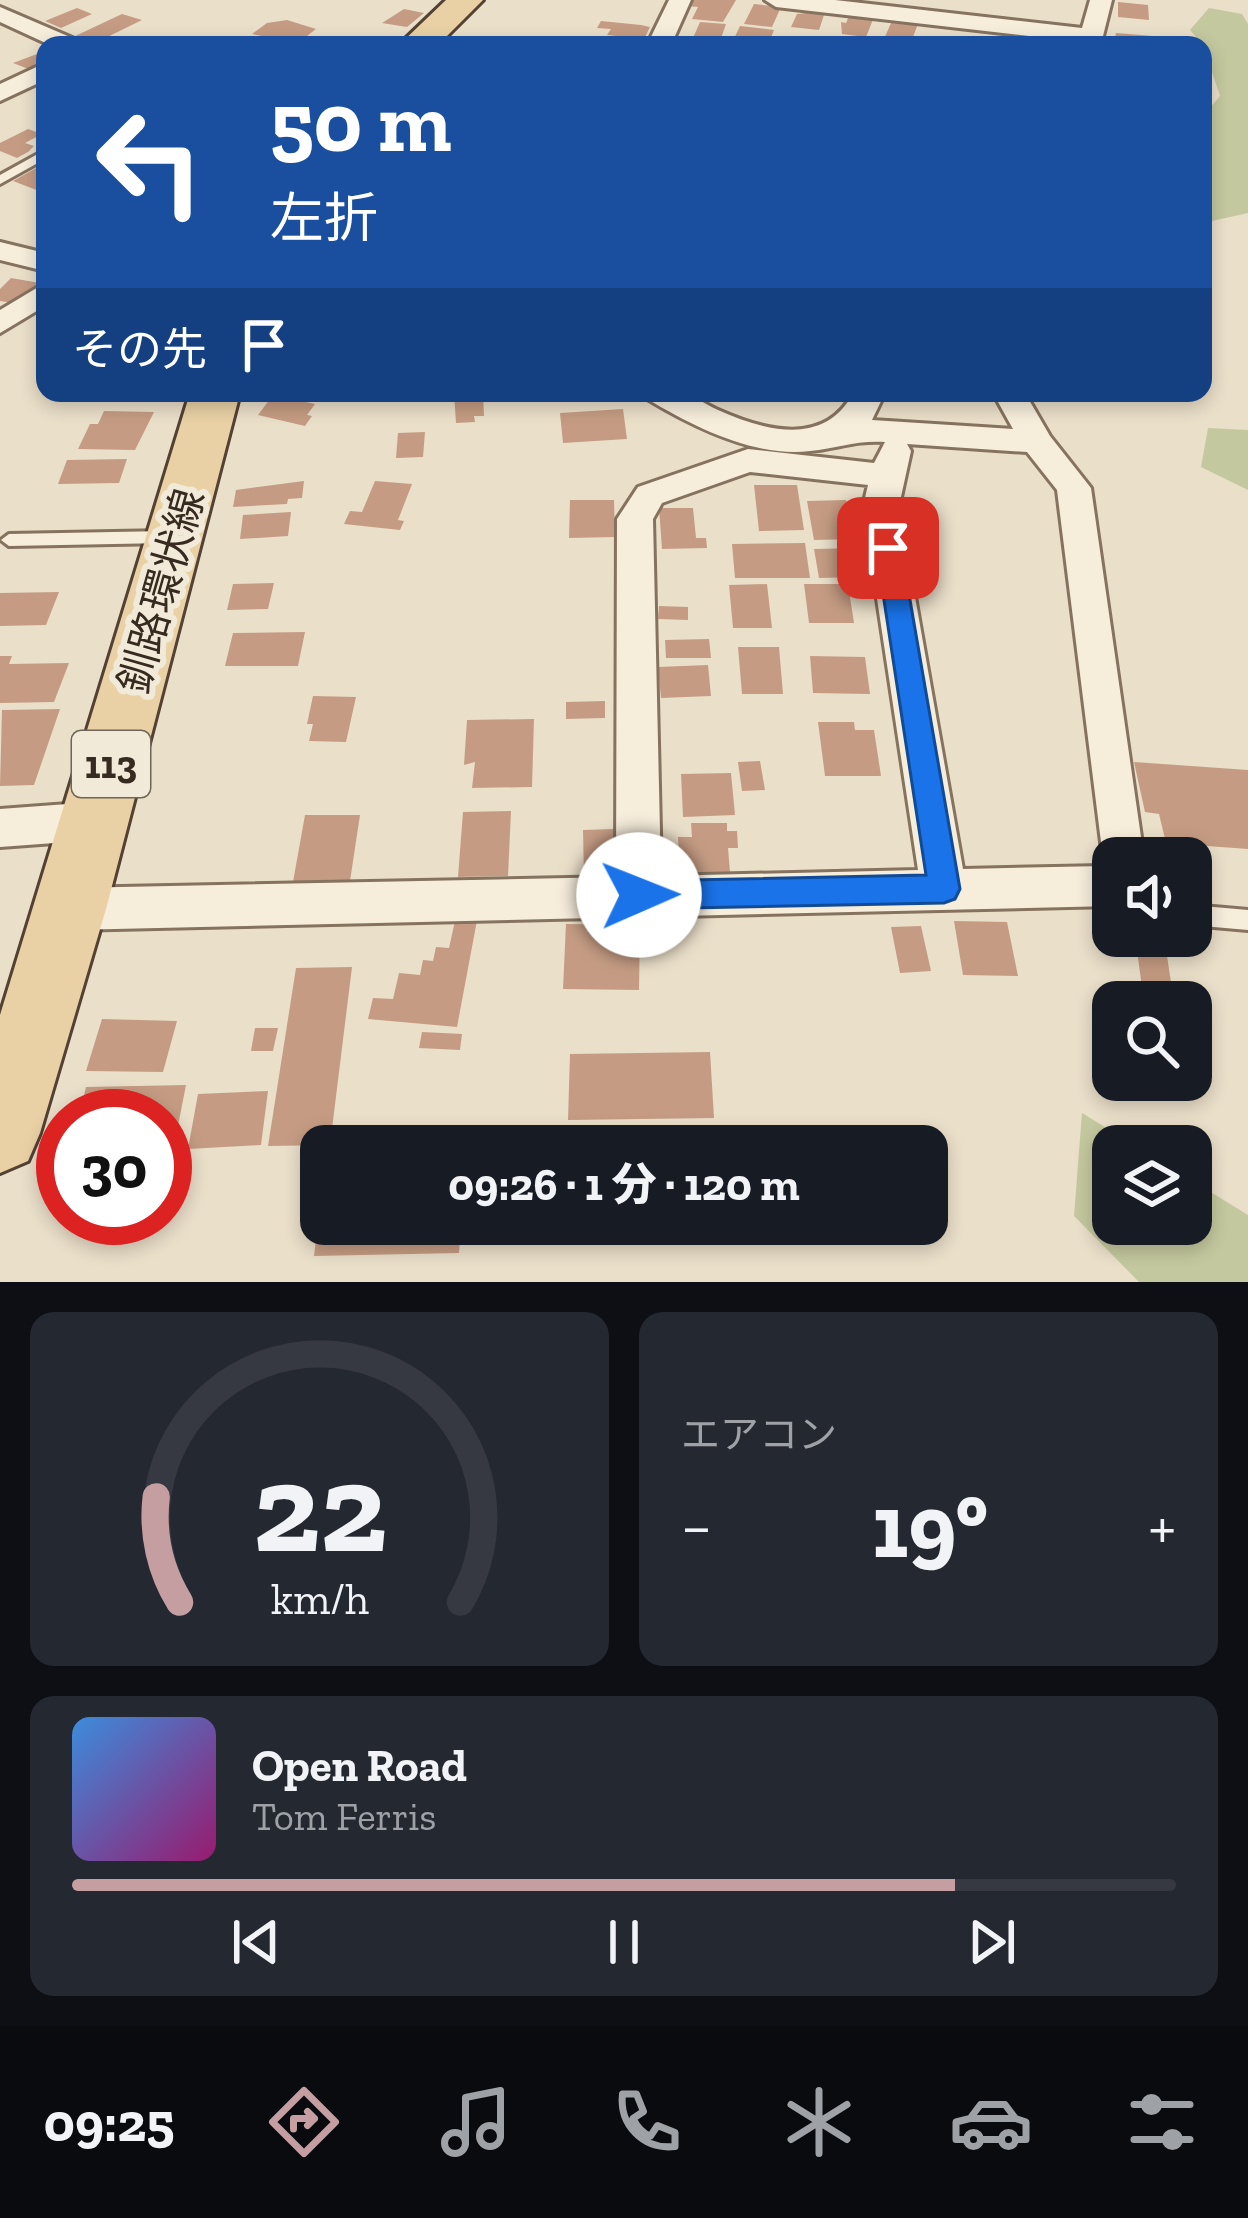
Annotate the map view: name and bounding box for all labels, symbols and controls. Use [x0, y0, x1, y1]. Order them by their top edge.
text: 50 m [270, 72, 452, 173]
icon: left [72, 84, 228, 240]
text: 左折 [270, 186, 378, 251]
icon: arrive [231, 312, 297, 378]
text: その先 [72, 323, 207, 377]
street label: 釧路環状線 [108, 483, 215, 699]
pin [837, 497, 939, 599]
icon: arrive [855, 515, 921, 581]
road number: 113 [72, 731, 150, 797]
position arrow [576, 832, 702, 958]
map controls [1092, 837, 1212, 1245]
button: sound [1092, 837, 1212, 957]
button: search [1092, 981, 1212, 1101]
speed limit sign: 30 [36, 1089, 192, 1245]
button: layers [1092, 1125, 1212, 1245]
text: 09:26 · 1 分 · 120 m [448, 1158, 800, 1212]
text: エアコン [681, 1411, 837, 1458]
text: 22 [252, 1433, 387, 1583]
text: 19° [872, 1472, 988, 1580]
text: − [681, 1487, 712, 1566]
text: + [1148, 1487, 1176, 1566]
text: km/h [271, 1574, 368, 1625]
text: Open Road [252, 1739, 467, 1793]
text: Tom Ferris [252, 1793, 436, 1840]
icon: previous [223, 1909, 289, 1975]
icon: pause [591, 1909, 657, 1975]
icon: next [959, 1909, 1025, 1975]
icon: directions [262, 2080, 346, 2164]
icon: music [434, 2080, 518, 2164]
icon: phone [605, 2080, 689, 2164]
icon: climate [777, 2080, 861, 2164]
icon: car [949, 2080, 1033, 2164]
icon: filters [1120, 2080, 1204, 2164]
text: 09:25 [44, 2090, 174, 2155]

